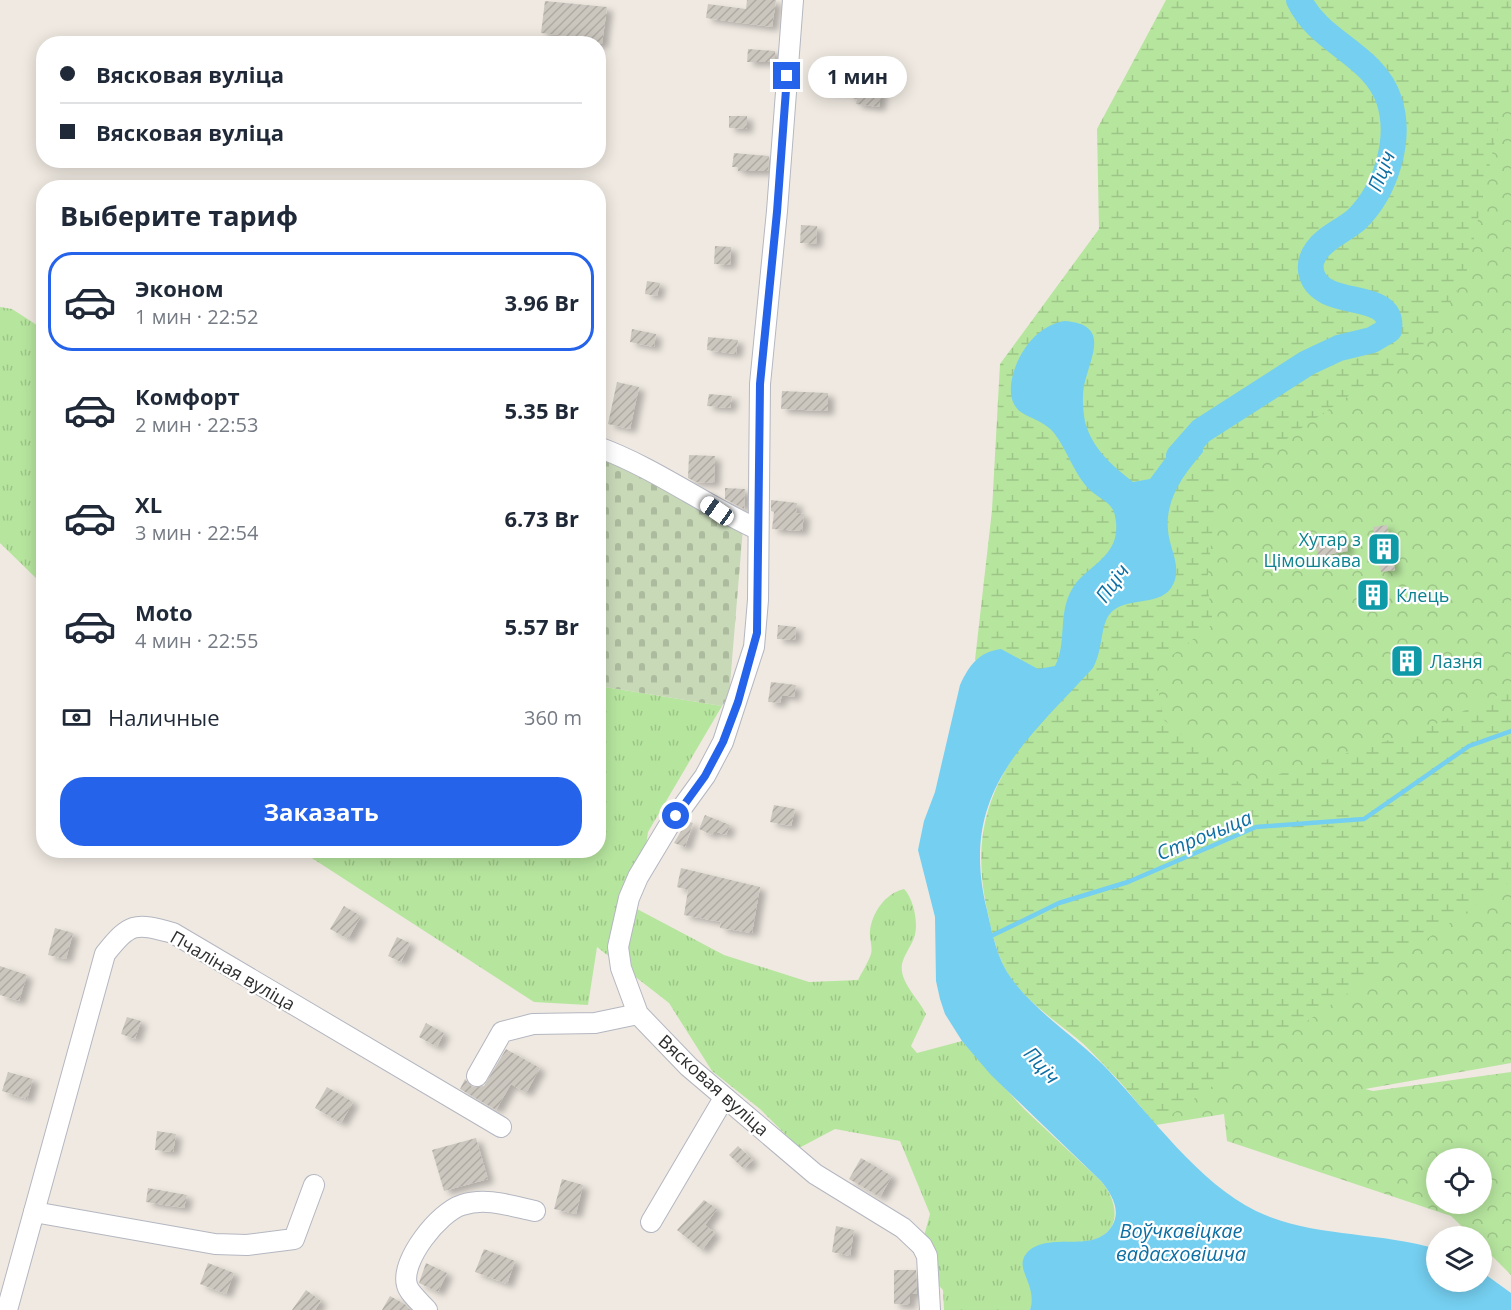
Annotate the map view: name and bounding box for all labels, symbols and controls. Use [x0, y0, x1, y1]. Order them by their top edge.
callout: 1 мин [808, 55, 907, 97]
text: Вясковая вуліца [96, 59, 284, 89]
route end [773, 62, 800, 89]
text: 1 мин [827, 63, 888, 90]
text: Вясковая вуліца [96, 117, 284, 147]
water label: Пціч [1361, 147, 1401, 195]
text: Выберите тариф [60, 197, 298, 234]
text: Эконом [135, 273, 224, 303]
icon: car [63, 275, 117, 329]
text: 3.96 Br [505, 287, 579, 317]
text: 1 мин · 22:52 [135, 303, 258, 330]
text: Комфорт [135, 381, 240, 411]
icon: car [63, 383, 117, 437]
text: 5.35 Br [505, 395, 579, 425]
text: 2 мин · 22:53 [135, 411, 258, 438]
text: XL [135, 489, 162, 519]
icon: car [63, 491, 117, 545]
car [697, 493, 737, 529]
text: 6.73 Br [505, 503, 579, 533]
text: 3 мин · 22:54 [135, 519, 258, 546]
place label: Хутар з Цімошкава [1264, 527, 1361, 572]
building icon: Хутар з Цімошкава [1366, 531, 1402, 567]
water label: Пціч [1089, 558, 1135, 608]
building icon: Клець [1355, 577, 1391, 613]
place label: Клець [1396, 583, 1449, 607]
text: Moto [135, 597, 193, 627]
icon: car [63, 599, 117, 653]
text: 5.57 Br [505, 611, 579, 641]
text: 4 мин · 22:55 [135, 627, 258, 654]
building icon: Лазня [1389, 643, 1425, 679]
place label: Лазня [1430, 649, 1483, 673]
icon: cash [60, 701, 93, 734]
text: Наличные [108, 702, 220, 732]
text: 360 m [524, 704, 582, 731]
button: Заказать [60, 777, 582, 846]
route start [662, 802, 689, 829]
water label: Строчыца [1152, 804, 1256, 866]
street label: Пчаліная вуліца [166, 925, 300, 1015]
street label: Вясковая вуліца [654, 1029, 774, 1141]
water label: Пціч [1018, 1040, 1066, 1090]
map controls [1426, 1148, 1492, 1292]
button: locate [1426, 1148, 1492, 1214]
water label: Воўчкавіцкае вадасховішча [1116, 1217, 1246, 1267]
button: layers [1426, 1226, 1492, 1292]

